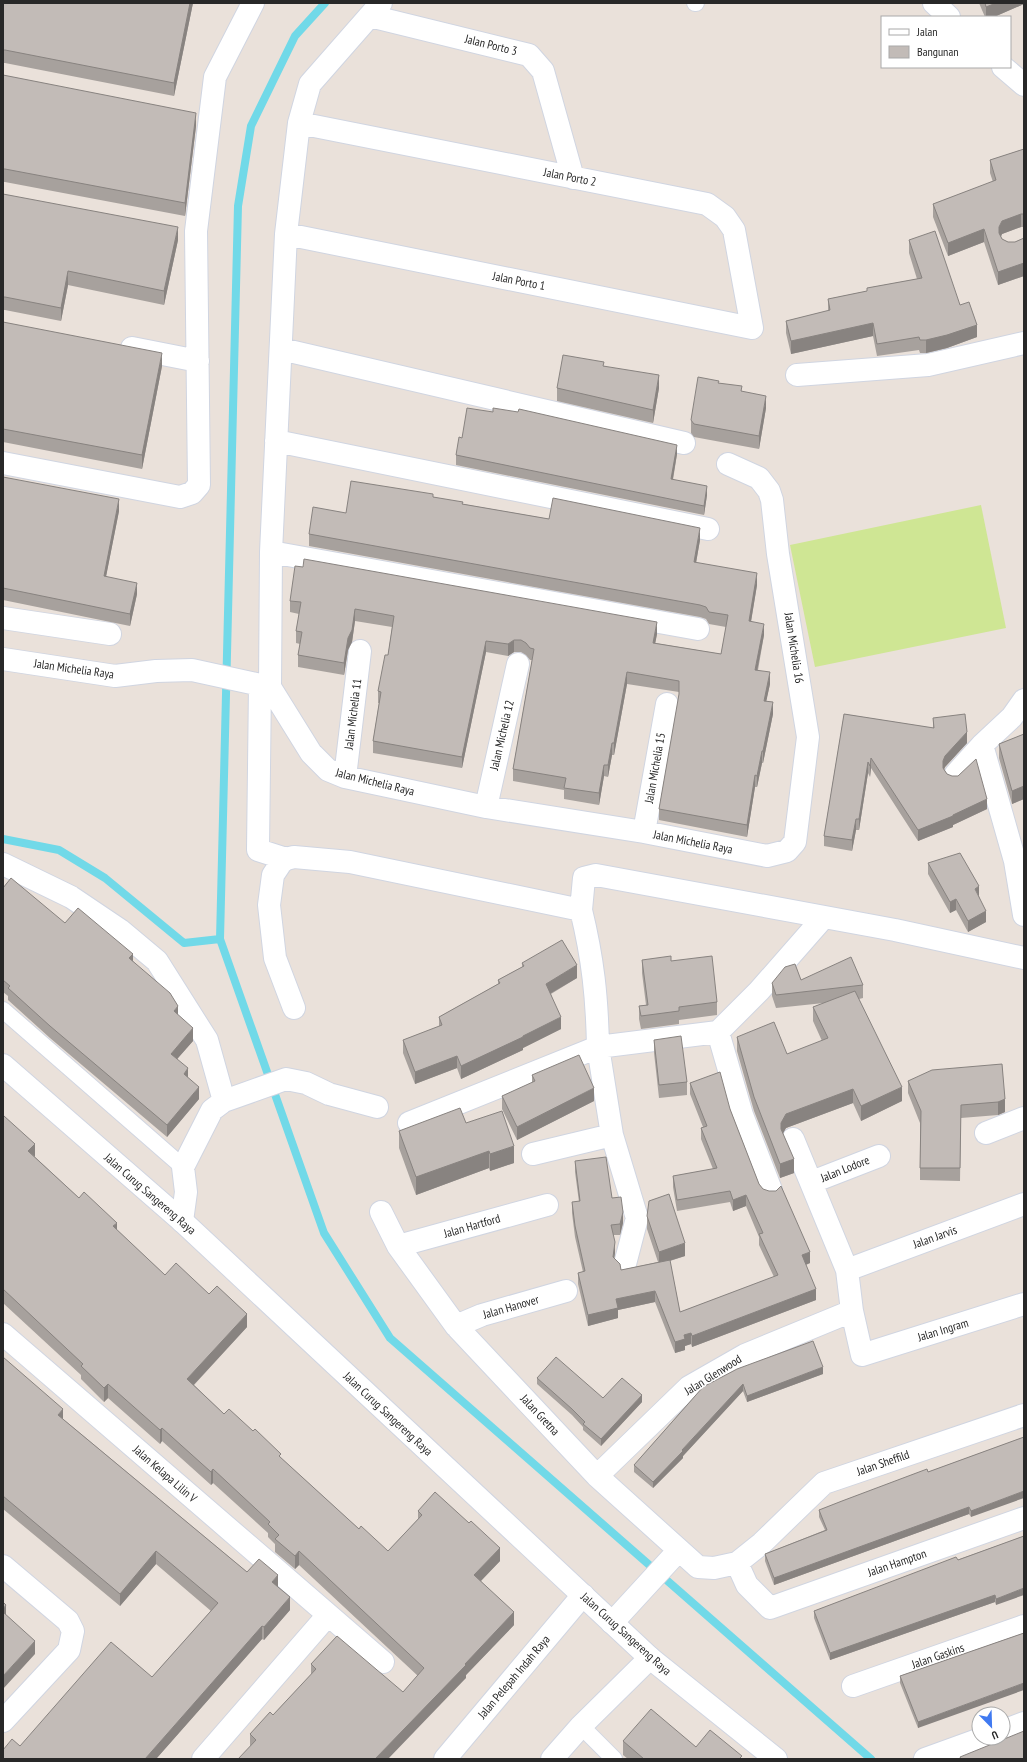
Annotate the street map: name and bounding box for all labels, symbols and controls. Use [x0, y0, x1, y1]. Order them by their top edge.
legend [881, 16, 1011, 68]
text: Jalan [916, 24, 938, 39]
street label: Jalan Porto 3 [462, 31, 519, 58]
text: Bangunan [917, 44, 958, 59]
street label: Jalan Porto 2 [542, 164, 598, 189]
street label: Jalan Porto 1 [491, 268, 547, 293]
street label: Jalan Michelia 16 [781, 610, 807, 684]
street label: Jalan Michelia Raya [32, 655, 115, 682]
street label: Jalan Michelia 11 [341, 678, 364, 751]
street label: Jalan Michelia 12 [486, 698, 517, 772]
street label: Jalan Michelia 15 [641, 731, 668, 805]
street label: Jalan Michelia Raya [333, 764, 416, 799]
street label: Jalan Michelia Raya [651, 826, 734, 857]
street label: Jalan Curug Sangereng Raya [101, 1149, 199, 1238]
street label: Jalan Lodore [817, 1152, 871, 1185]
street label: Jalan Hartford [441, 1210, 502, 1241]
street label: Jalan Jarvis [910, 1222, 959, 1252]
street label: Jalan Hanover [480, 1291, 541, 1322]
street label: Jalan Ingram [915, 1315, 970, 1345]
street label: Jalan Glenwood [681, 1351, 744, 1399]
street label: Jalan Curug Sangereng Raya [340, 1368, 436, 1459]
street label: Jalan Gretna [517, 1390, 563, 1438]
street label: Jalan Kelapa Lilin V [130, 1441, 201, 1506]
street label: Jalan Sheffild [854, 1447, 911, 1479]
street label: Jalan Hampton [865, 1546, 928, 1580]
street label: Jalan Curug Sangereng Raya [577, 1588, 675, 1678]
street label: Jalan Pelepah Indah Raya [474, 1632, 553, 1722]
street label: Jalan Gaskins [909, 1640, 966, 1672]
north arrow [971, 1706, 1011, 1746]
text: U [989, 1728, 1000, 1743]

